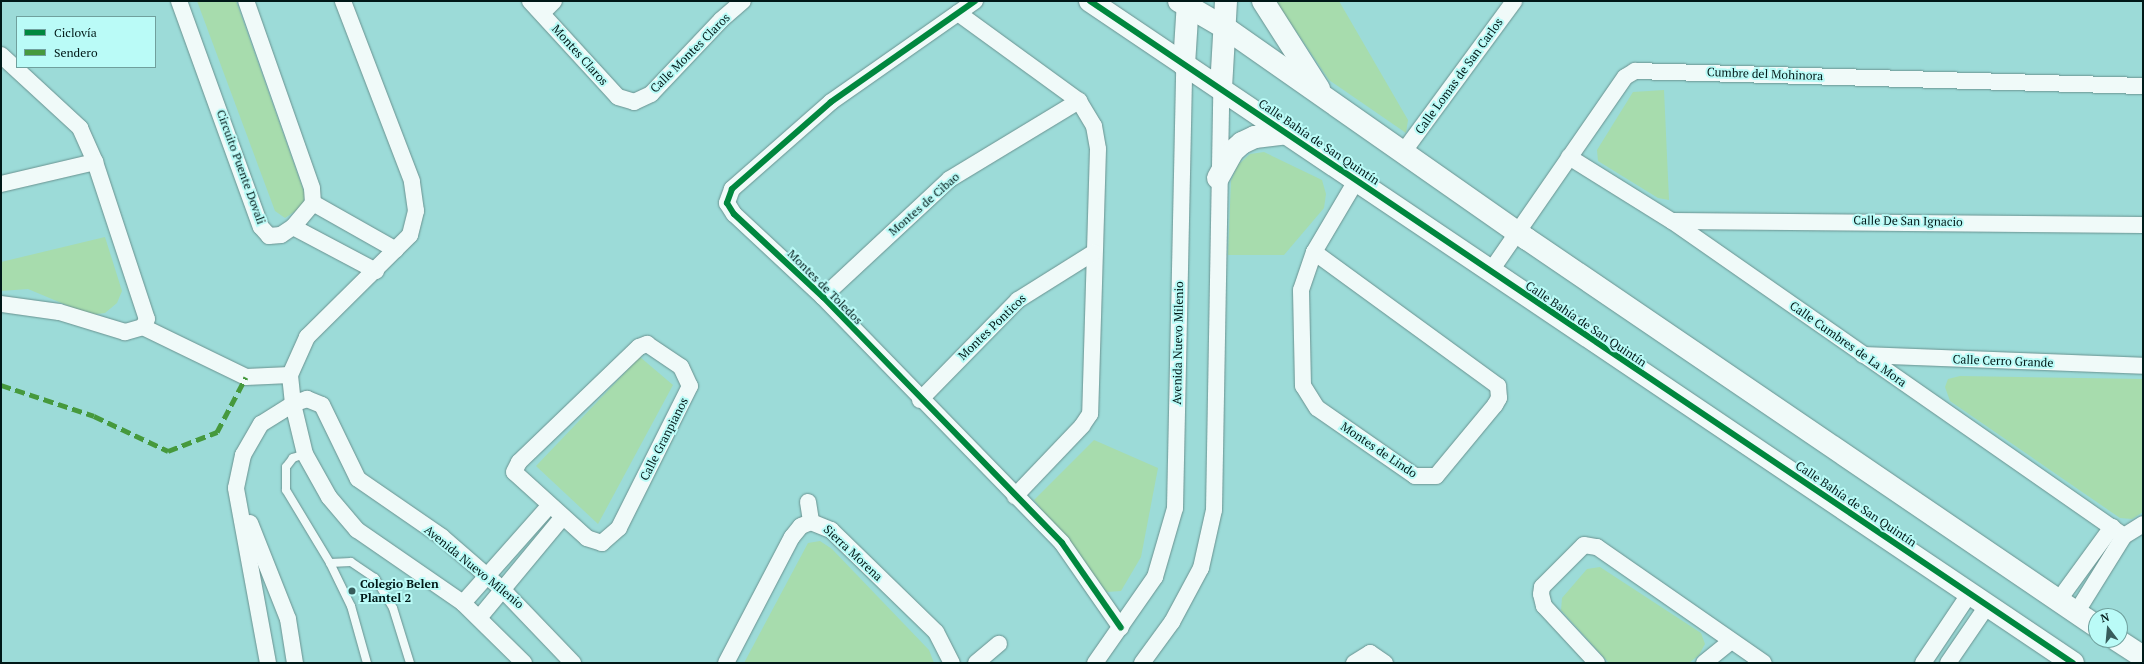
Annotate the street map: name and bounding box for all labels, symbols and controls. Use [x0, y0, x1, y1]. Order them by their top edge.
street label: Calle Montes Claros [647, 10, 733, 96]
street label: Calle Lomas de San Carlos [1412, 15, 1506, 137]
legend [16, 16, 156, 68]
street label: Montes Claros [549, 22, 611, 88]
text: Ciclovía [54, 25, 97, 40]
text: Sendero [54, 45, 98, 60]
street label: Cumbre del Mohinora [1707, 65, 1823, 83]
street label: Calle Bahía de San Quintín [1256, 96, 1382, 188]
street label: Circuito Puente Dovali [214, 108, 268, 226]
street label: Montes de Cibao [886, 169, 962, 239]
street label: Calle De San Ignacio [1853, 213, 1963, 229]
street label: Montes de Toledos [785, 247, 865, 327]
street label: Calle Bahía de San Quintín [1523, 278, 1649, 370]
street label: Avenida Nuevo Milenio [1170, 281, 1186, 405]
street label: Montes Ponticos [955, 291, 1029, 363]
street label: Calle Cumbres de La Mora [1787, 298, 1909, 390]
street label: Calle Cerro Grande [1952, 352, 2054, 370]
street label: Calle Granpianos [637, 395, 691, 483]
street label: Montes de Lindo [1338, 419, 1420, 481]
street label: Calle Bahía de San Quintín [1793, 458, 1919, 550]
street label: Sierra Morena [821, 522, 885, 584]
street label: Avenida Nuevo Milenio [421, 523, 527, 611]
place label: Colegio Belen Plantel 2 [360, 577, 439, 605]
marker: Colegio Belen Plantel 2 [347, 586, 357, 596]
north arrow [2088, 608, 2128, 648]
text: N [2099, 610, 2111, 625]

